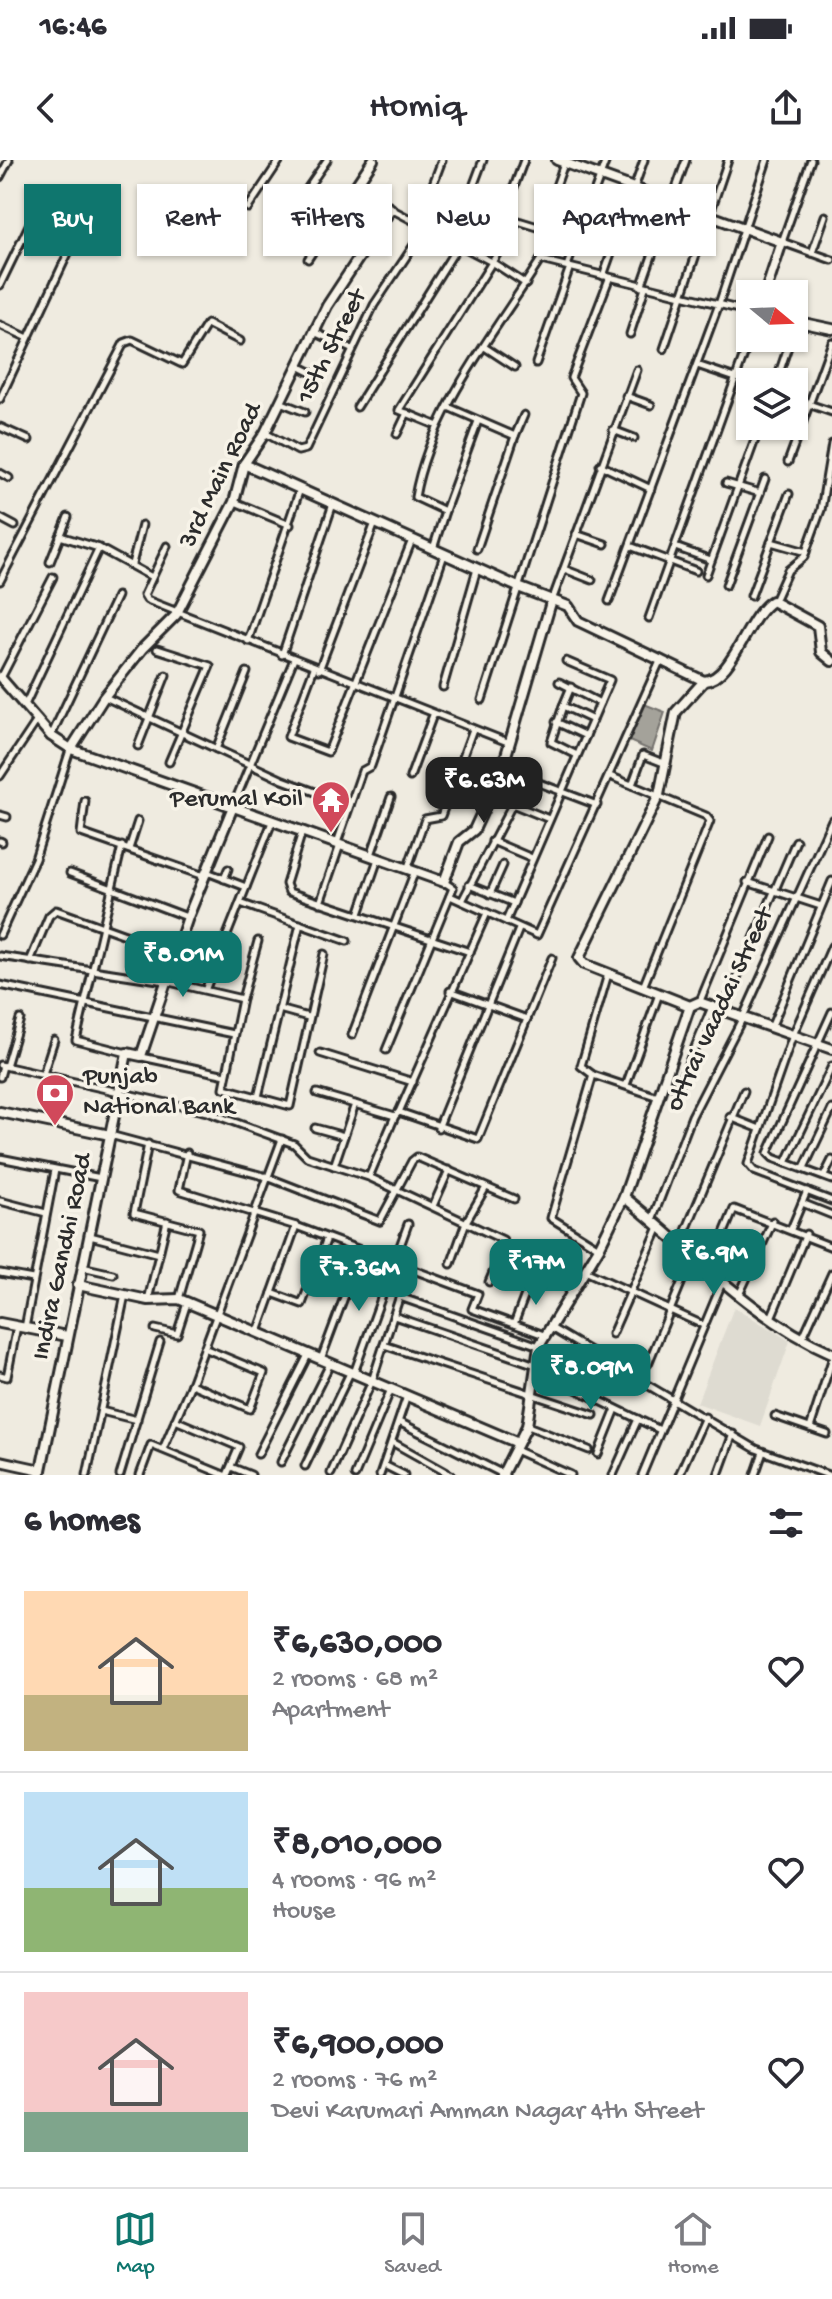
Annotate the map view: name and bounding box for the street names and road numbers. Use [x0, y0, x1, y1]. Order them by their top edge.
street label: 15th Street [291, 282, 376, 410]
street label: 3rd Main Road [173, 397, 271, 554]
street label: ottrai vaadai Street [660, 901, 783, 1117]
street label: Indira Gandhi Road [27, 1149, 101, 1363]

